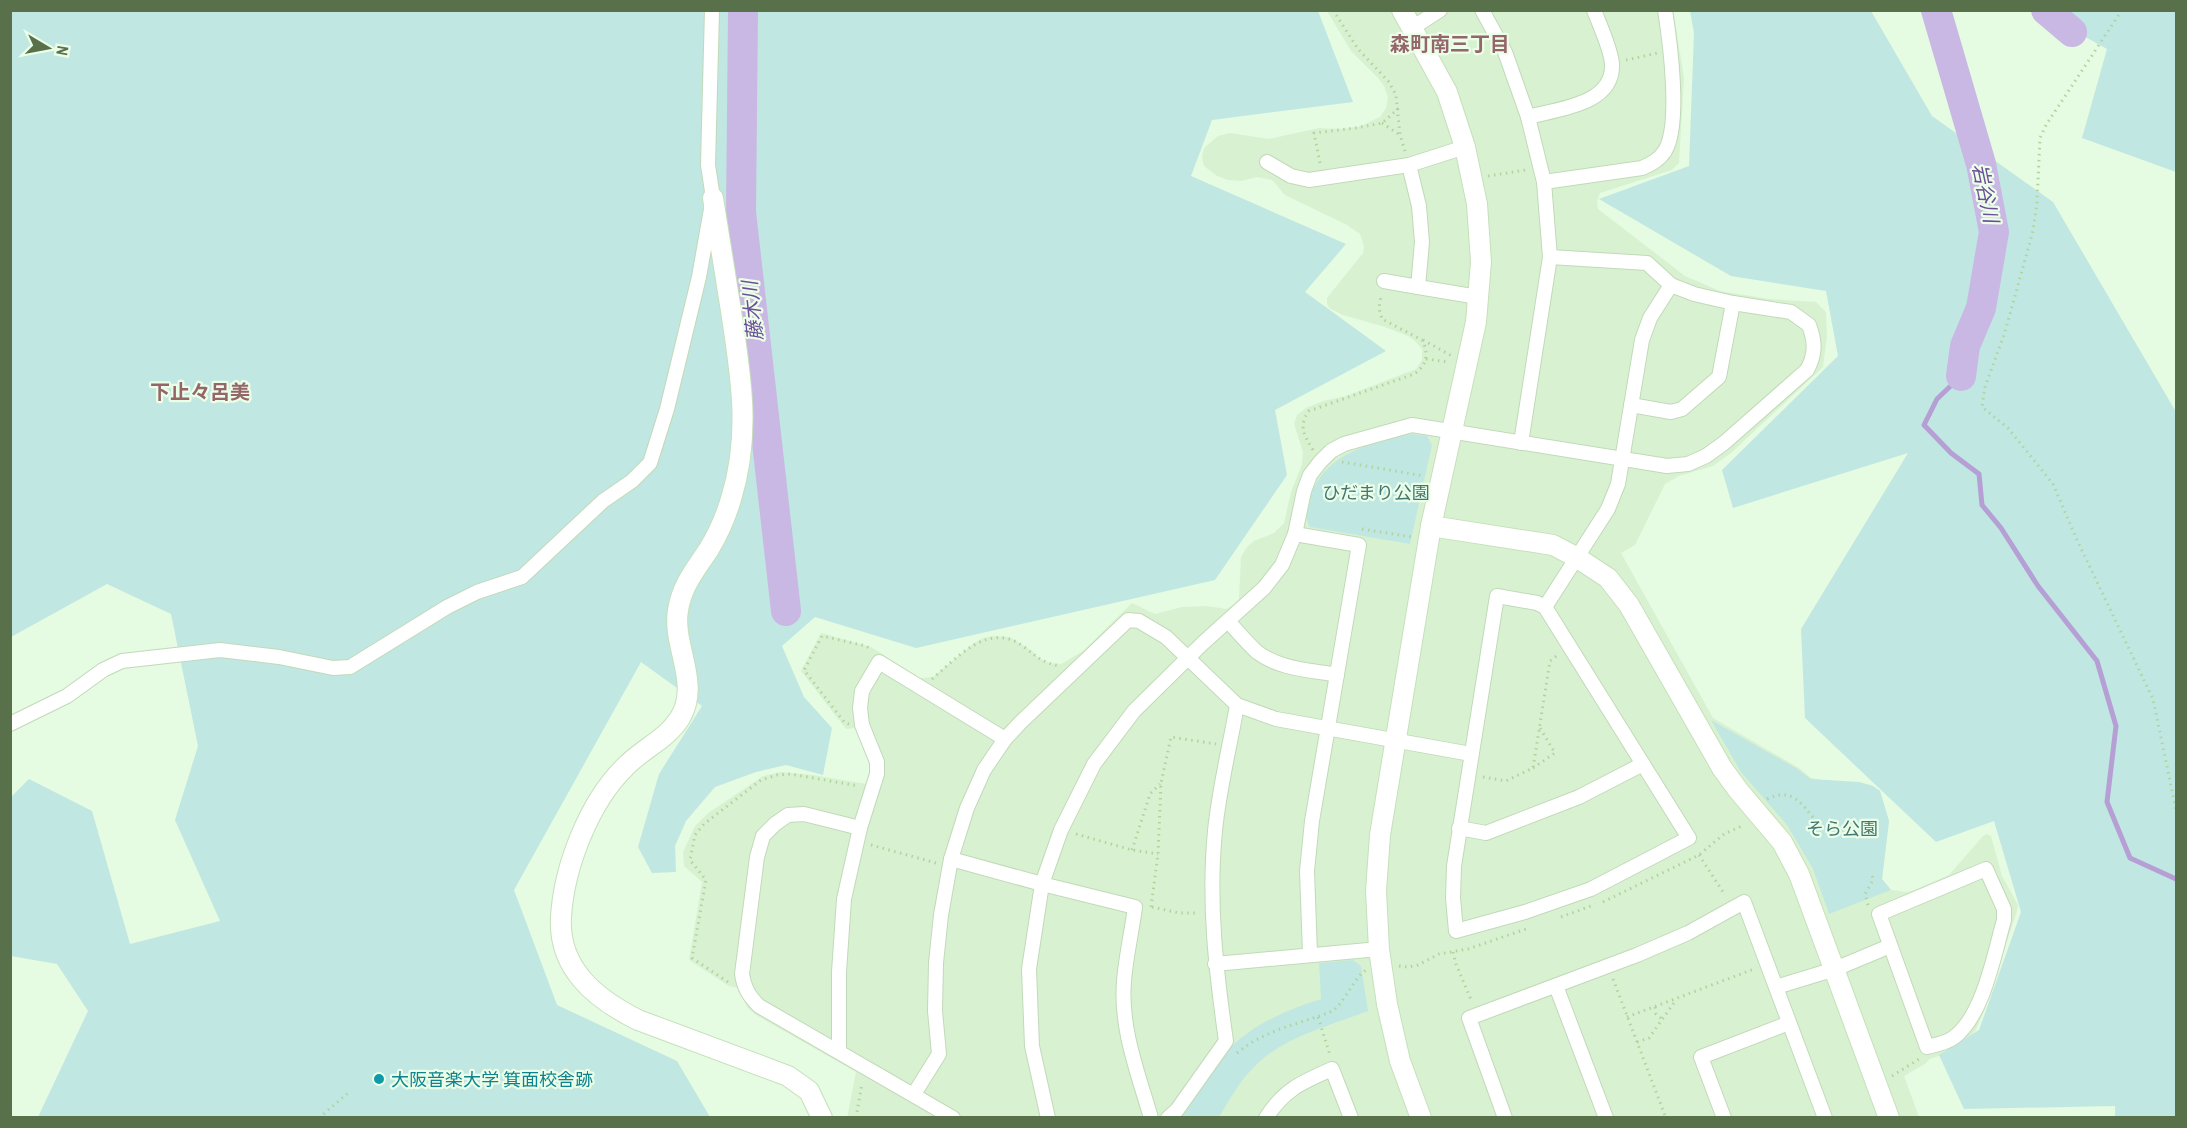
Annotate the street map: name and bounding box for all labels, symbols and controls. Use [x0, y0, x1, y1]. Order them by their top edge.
north arrow [18, 18, 78, 78]
district label: 森町南三丁目 [1390, 30, 1510, 57]
text: N [51, 44, 74, 57]
water label: 岩谷川 [1967, 161, 2006, 227]
water label: 藤木川 [735, 278, 769, 342]
district label: 下止々呂美 [150, 378, 250, 405]
park label: ひだまり公園 [1322, 480, 1430, 505]
park label: そら公園 [1806, 816, 1878, 841]
place label: 大阪音楽大学 箕面校舎跡 [391, 1067, 593, 1092]
marker: 大阪音楽大学 箕面校舎跡 [372, 1072, 386, 1086]

